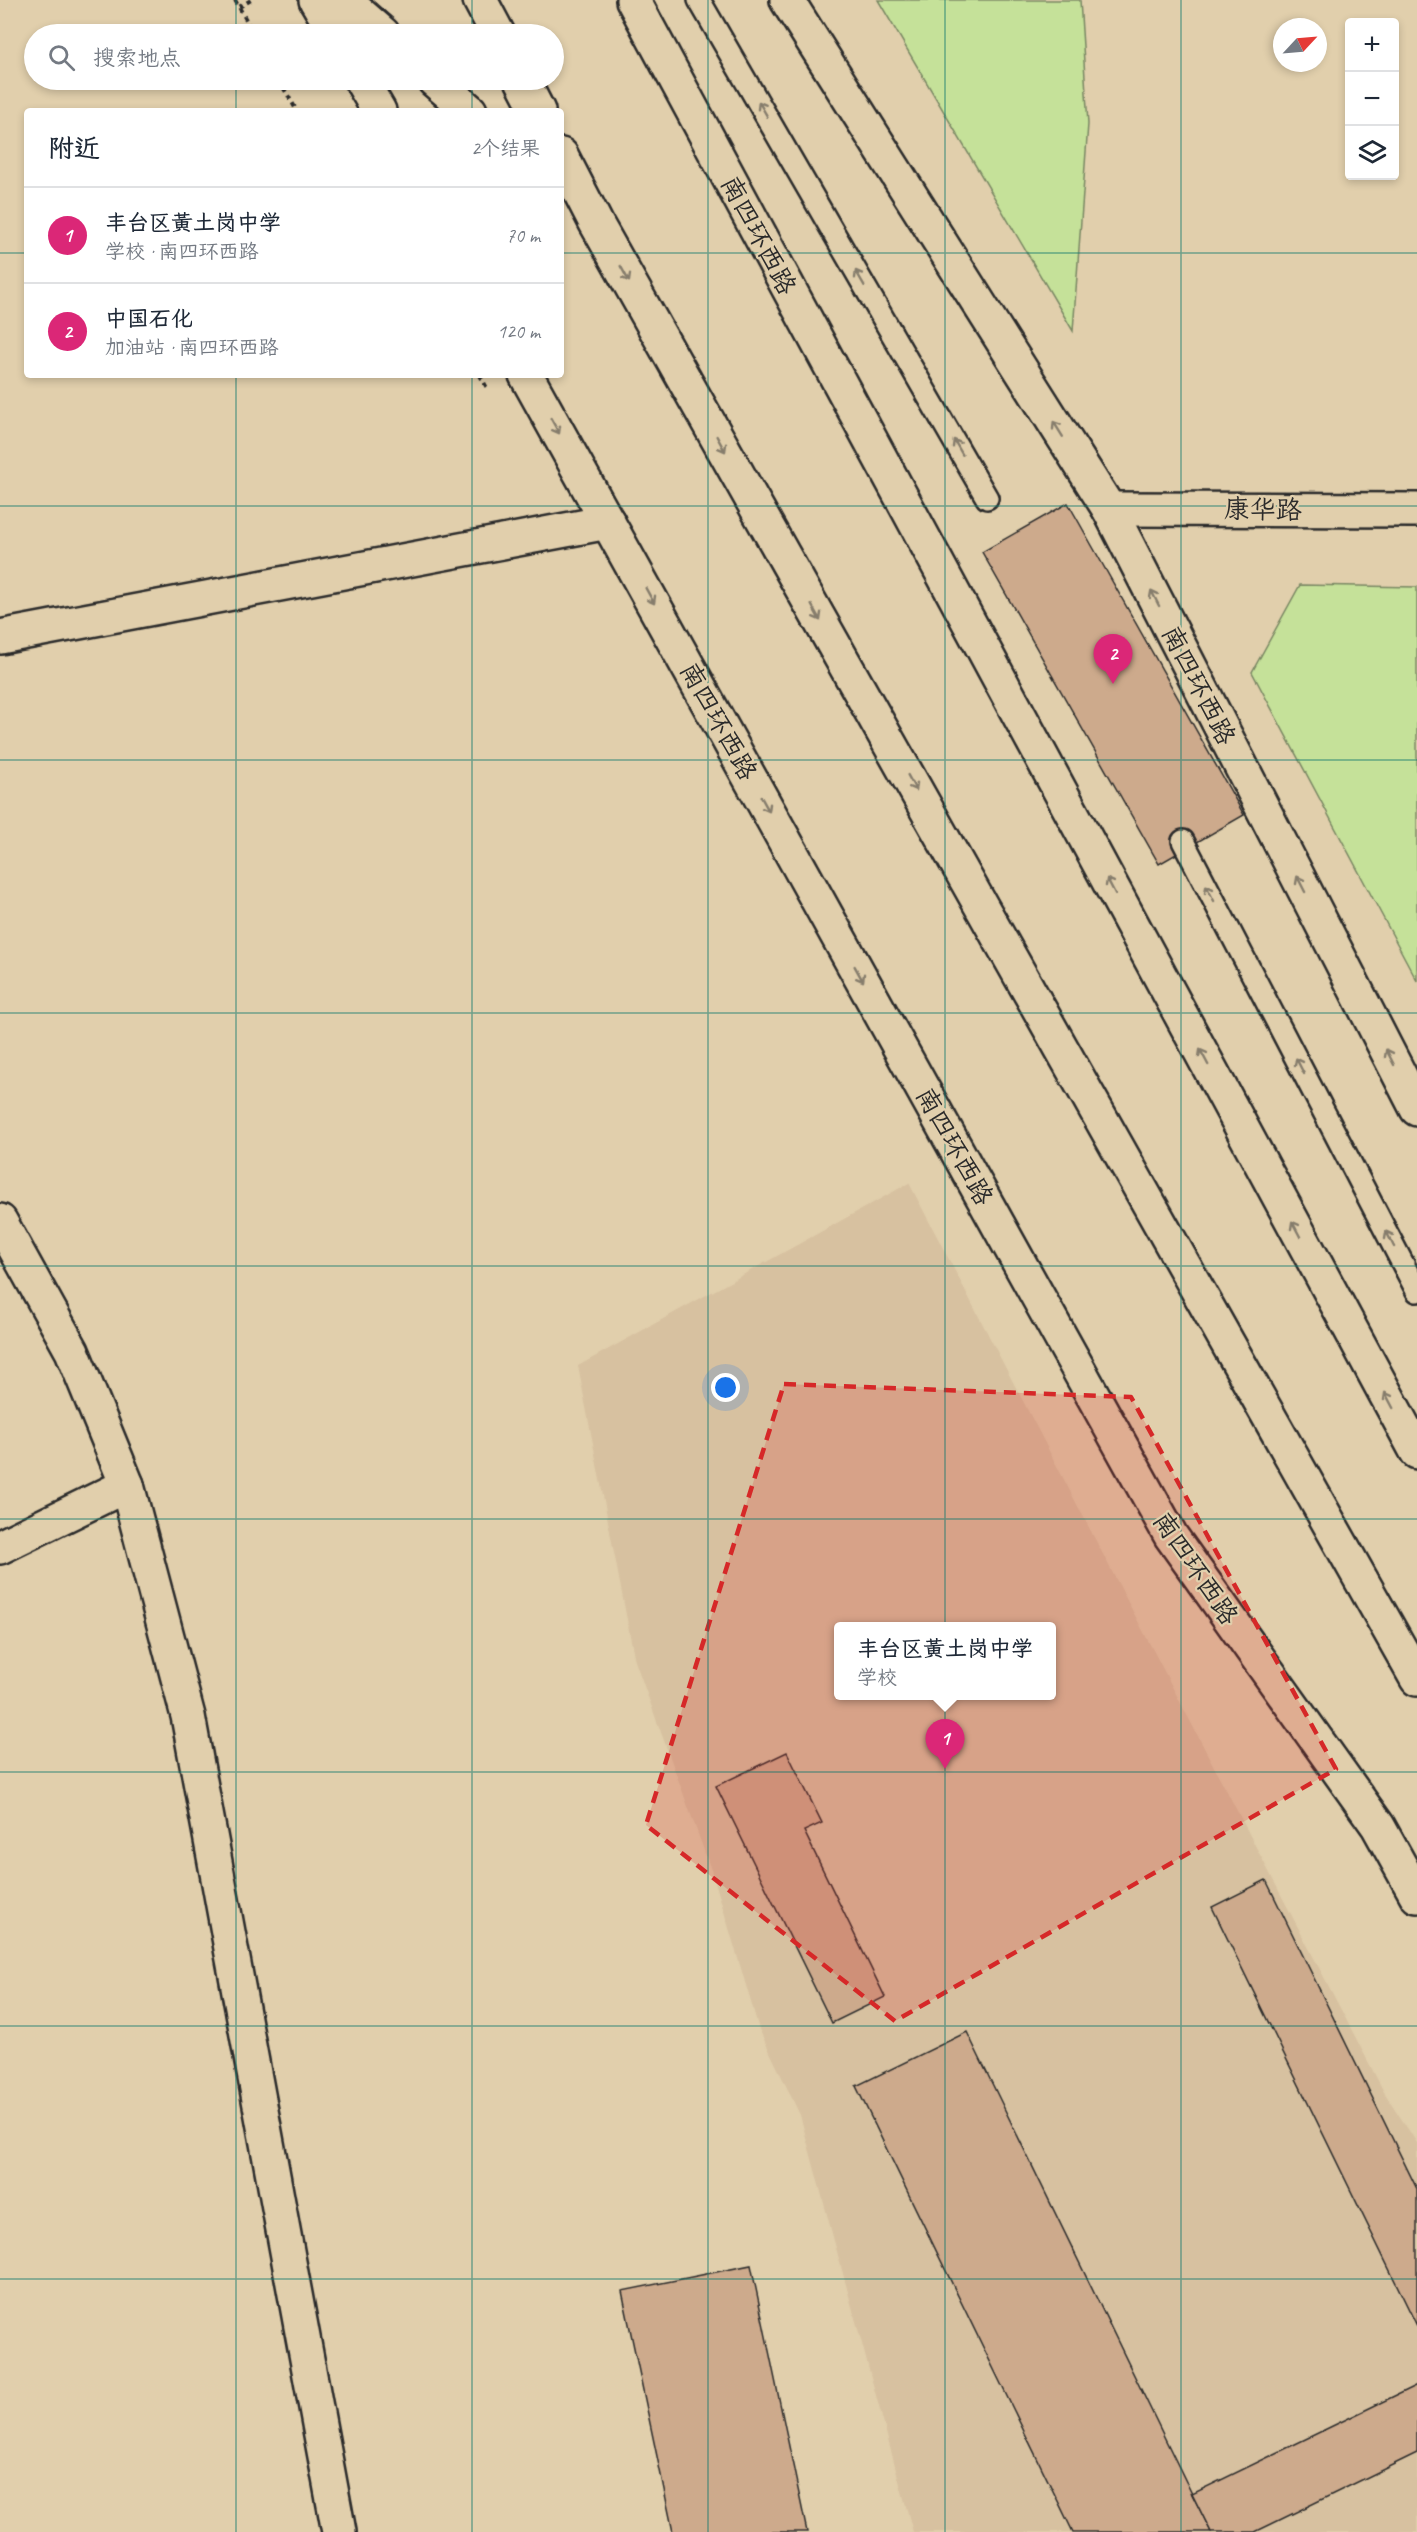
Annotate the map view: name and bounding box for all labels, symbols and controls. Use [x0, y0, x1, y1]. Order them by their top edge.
north arrow [1273, 18, 1327, 72]
map controls [1345, 18, 1399, 180]
button: + [1345, 18, 1399, 72]
search box [24, 24, 564, 90]
icon: search [45, 41, 78, 74]
text: 搜索地点 [93, 44, 181, 72]
button: − [1345, 72, 1399, 126]
one-way arrow [756, 101, 768, 118]
button: layers [1345, 126, 1399, 180]
text: 附近 [48, 132, 100, 165]
text: 2个结果 [471, 136, 540, 161]
street label: 南四环西路 [713, 170, 804, 300]
text: 丰台区黄土岗中学 [105, 209, 281, 237]
text: 1 [63, 223, 72, 248]
text: 70 m [506, 223, 540, 248]
text: 学校 · 南四环西路 [105, 239, 258, 264]
one-way arrow [620, 264, 631, 282]
one-way arrow [854, 270, 866, 287]
text: 中国石化 [105, 305, 193, 333]
text: 2 [63, 319, 72, 344]
text: 120 m [497, 319, 540, 344]
text: 加油站 · 南四环西路 [105, 335, 278, 360]
one-way arrow [549, 417, 561, 434]
one-way arrow [1052, 421, 1064, 438]
one-way arrow [716, 434, 727, 452]
one-way arrow [952, 439, 964, 456]
street label: 康华路 [1224, 492, 1302, 527]
one-way arrow [645, 587, 656, 605]
one-way arrow [1148, 590, 1160, 608]
one-way arrow [811, 605, 823, 622]
street label: 南四环西路 [1154, 620, 1243, 751]
pin: 2 [1094, 634, 1132, 684]
street label: 南四环西路 [673, 656, 765, 786]
one-way arrow [906, 774, 918, 791]
one-way arrow [760, 794, 771, 812]
one-way arrow [1295, 876, 1307, 893]
one-way arrow [1105, 877, 1116, 895]
one-way arrow [1204, 885, 1215, 903]
one-way arrow [853, 965, 865, 982]
one-way arrow [1198, 1049, 1210, 1066]
one-way arrow [1384, 1049, 1395, 1067]
one-way arrow [1294, 1058, 1305, 1076]
street label: 南四环西路 [909, 1081, 1001, 1211]
one-way arrow [1290, 1220, 1301, 1238]
one-way arrow [1384, 1231, 1395, 1249]
your location [711, 1373, 740, 1402]
one-way arrow [1383, 1392, 1395, 1409]
street label: 南四环西路 [1146, 1505, 1246, 1631]
popup [834, 1622, 1056, 1700]
text: 丰台区黄土岗中学 [857, 1635, 1033, 1663]
text: 学校 [857, 1665, 897, 1690]
pin: 1 [926, 1720, 964, 1769]

